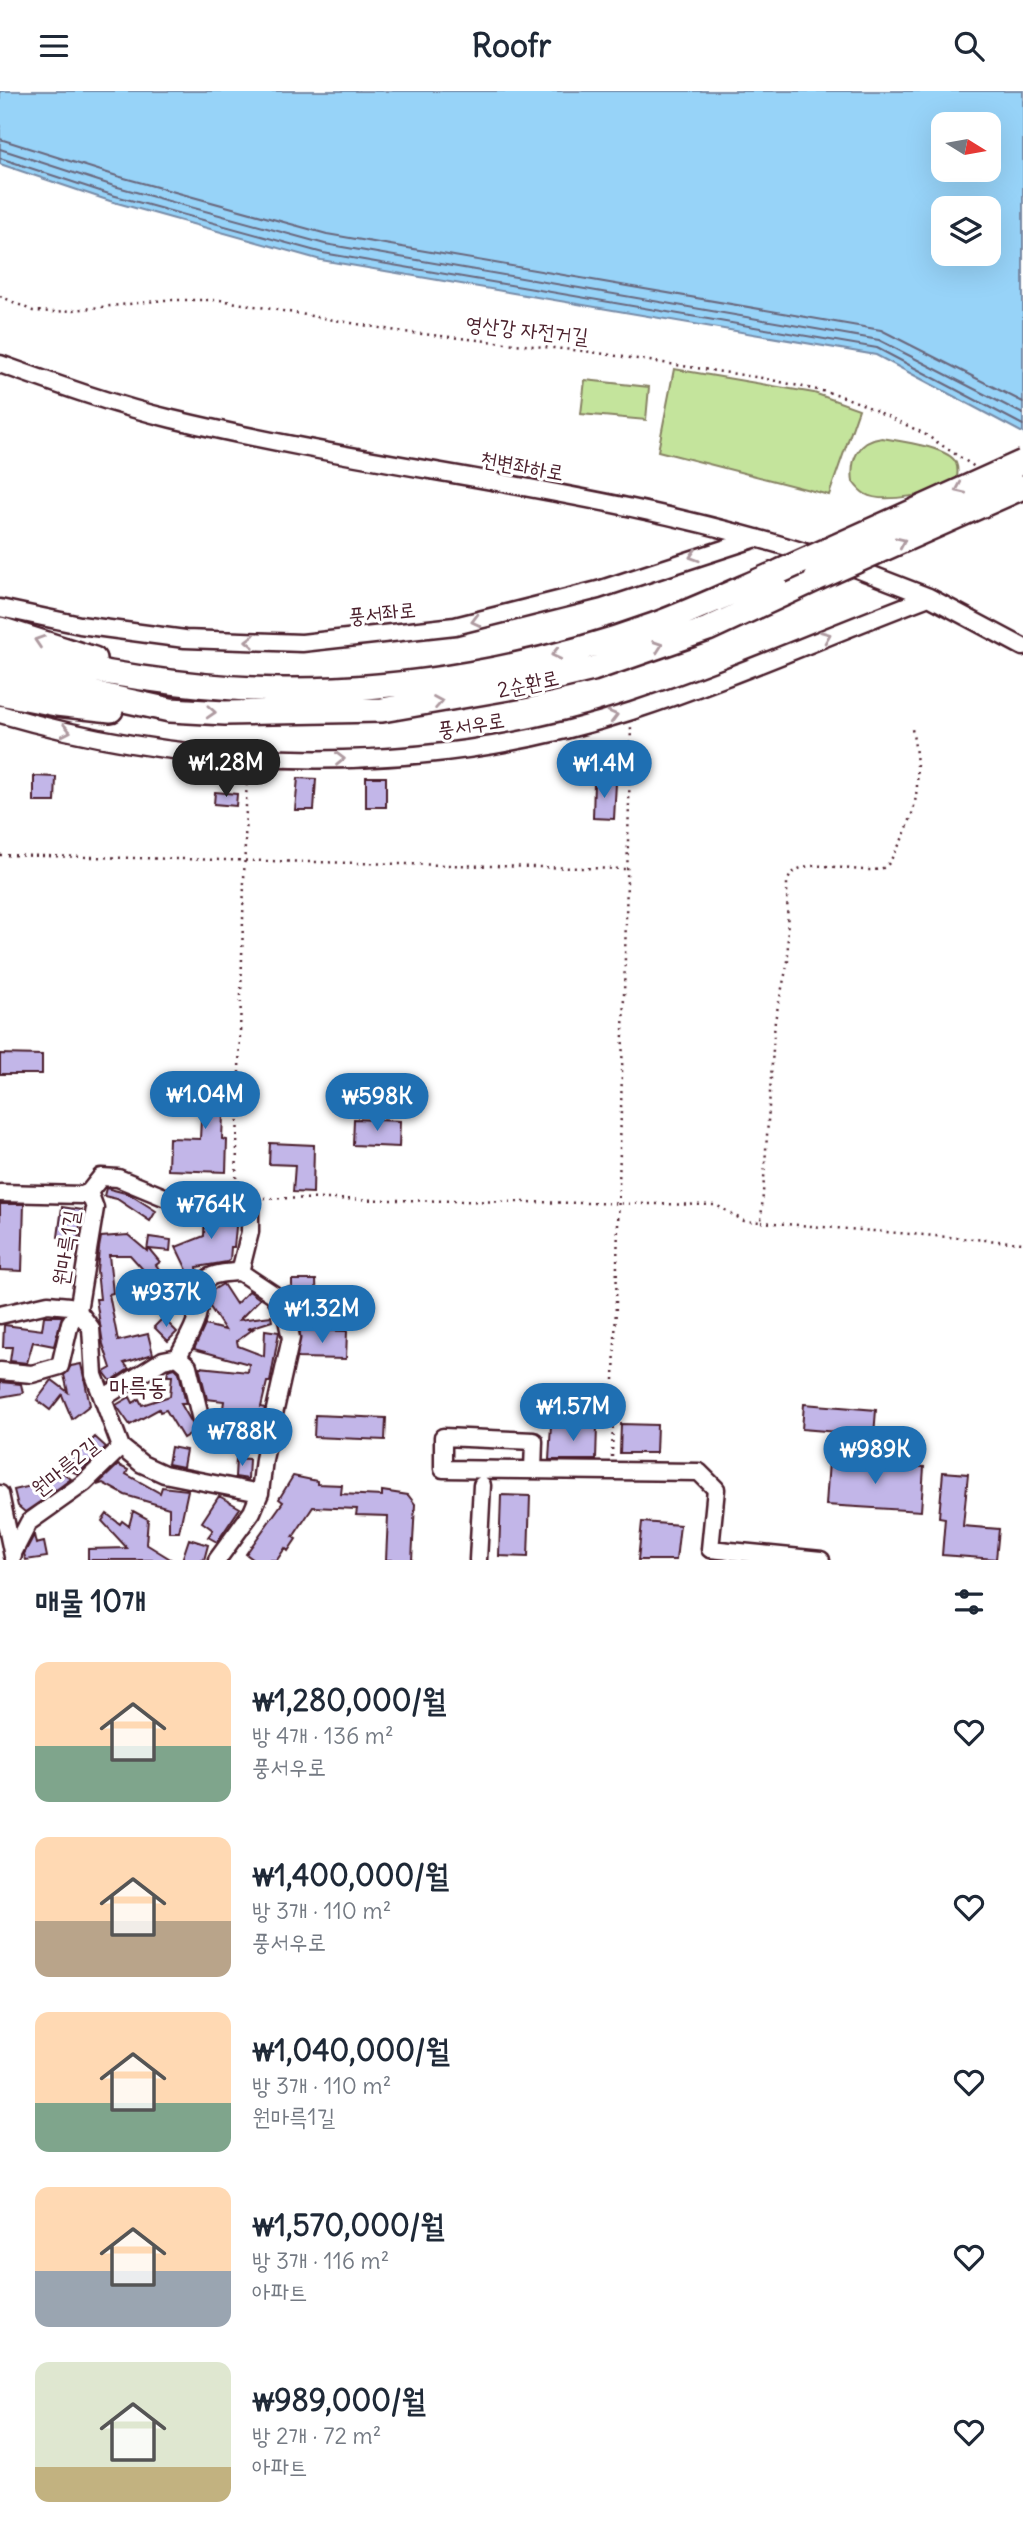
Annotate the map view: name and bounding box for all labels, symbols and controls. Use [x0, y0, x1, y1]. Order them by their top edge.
text: Roofr [472, 25, 551, 66]
icon: menu [35, 27, 73, 65]
icon: search [950, 27, 988, 65]
north arrow [931, 112, 1001, 182]
map controls [931, 112, 1001, 266]
button: layers [931, 196, 1001, 266]
street label: 영산강 자전거길 [464, 310, 590, 349]
street label: 천변좌하로 [478, 445, 566, 486]
one-way arrow [955, 481, 968, 495]
one-way arrow [894, 536, 906, 550]
one-way arrow [688, 548, 700, 563]
street label: 풍서좌로 [347, 596, 417, 629]
one-way arrow [470, 613, 482, 627]
one-way arrow [819, 631, 831, 645]
one-way arrow [34, 634, 46, 649]
one-way arrow [244, 634, 255, 649]
one-way arrow [651, 640, 664, 654]
one-way arrow [550, 645, 562, 660]
street label: 2순환로 [495, 663, 561, 704]
one-way arrow [432, 695, 444, 710]
one-way arrow [206, 704, 217, 719]
street label: 풍서우로 [435, 706, 506, 743]
one-way arrow [607, 710, 619, 724]
one-way arrow [60, 722, 72, 737]
pin: ₩1.28M [169, 739, 283, 799]
pin: ₩1.4M [555, 741, 653, 800]
text: ₩1.28M [188, 747, 264, 776]
text: ₩1.4M [573, 748, 635, 777]
one-way arrow [336, 751, 346, 767]
pin: ₩1.04M [148, 1072, 262, 1131]
pin: ₩598K [328, 1073, 426, 1133]
text: ₩1.04M [166, 1079, 244, 1108]
text: ₩598K [341, 1081, 413, 1110]
pin: ₩764K [162, 1181, 260, 1241]
text: ₩764K [177, 1189, 245, 1218]
street label: 원마륵1길 [46, 1208, 85, 1288]
pin: ₩937K [117, 1269, 215, 1329]
text: ₩937K [132, 1277, 200, 1306]
pin: ₩1.32M [265, 1285, 379, 1345]
text: ₩1.32M [284, 1293, 360, 1322]
district label: 마륵동 [109, 1371, 167, 1401]
pin: ₩1.57M [516, 1383, 630, 1443]
text: ₩1.57M [536, 1391, 610, 1420]
pin: ₩788K [193, 1409, 291, 1468]
text: ₩788K [207, 1416, 277, 1445]
pin: ₩989K [826, 1427, 924, 1486]
street label: 원마륵2길 [25, 1431, 104, 1502]
text: ₩989K [839, 1434, 911, 1463]
text: 매물 10개 [35, 1582, 146, 1620]
icon: filters [950, 1583, 988, 1621]
text: ₩1,280,000/월 [252, 1681, 446, 1719]
icon: home [91, 1690, 175, 1774]
icon: heart [950, 1713, 988, 1751]
text: 방 4개 · 136 m² [252, 1721, 394, 1750]
text: 풍서우로 [252, 1752, 326, 1781]
text: ₩1,400,000/월 [252, 1856, 449, 1894]
icon: home [91, 1865, 175, 1949]
icon: heart [950, 1888, 988, 1926]
text: 방 3개 · 110 m² [252, 1896, 391, 1925]
text: 풍서우로 [252, 1927, 326, 1956]
text: ₩1,040,000/월 [252, 2031, 450, 2069]
icon: home [91, 2040, 175, 2124]
icon: heart [950, 2063, 988, 2101]
text: 방 3개 · 110 m² [252, 2071, 391, 2100]
text: 원마륵1길 [252, 2102, 335, 2131]
text: ₩1,570,000/월 [252, 2206, 444, 2244]
icon: home [91, 2215, 175, 2299]
icon: heart [950, 2238, 988, 2276]
text: 방 3개 · 116 m² [252, 2246, 389, 2275]
text: 아파트 [252, 2277, 308, 2306]
text: ₩989,000/월 [252, 2381, 426, 2419]
icon: home [91, 2390, 175, 2474]
icon: heart [950, 2413, 988, 2451]
text: 방 2개 · 72 m² [252, 2421, 381, 2450]
text: 아파트 [252, 2452, 308, 2481]

